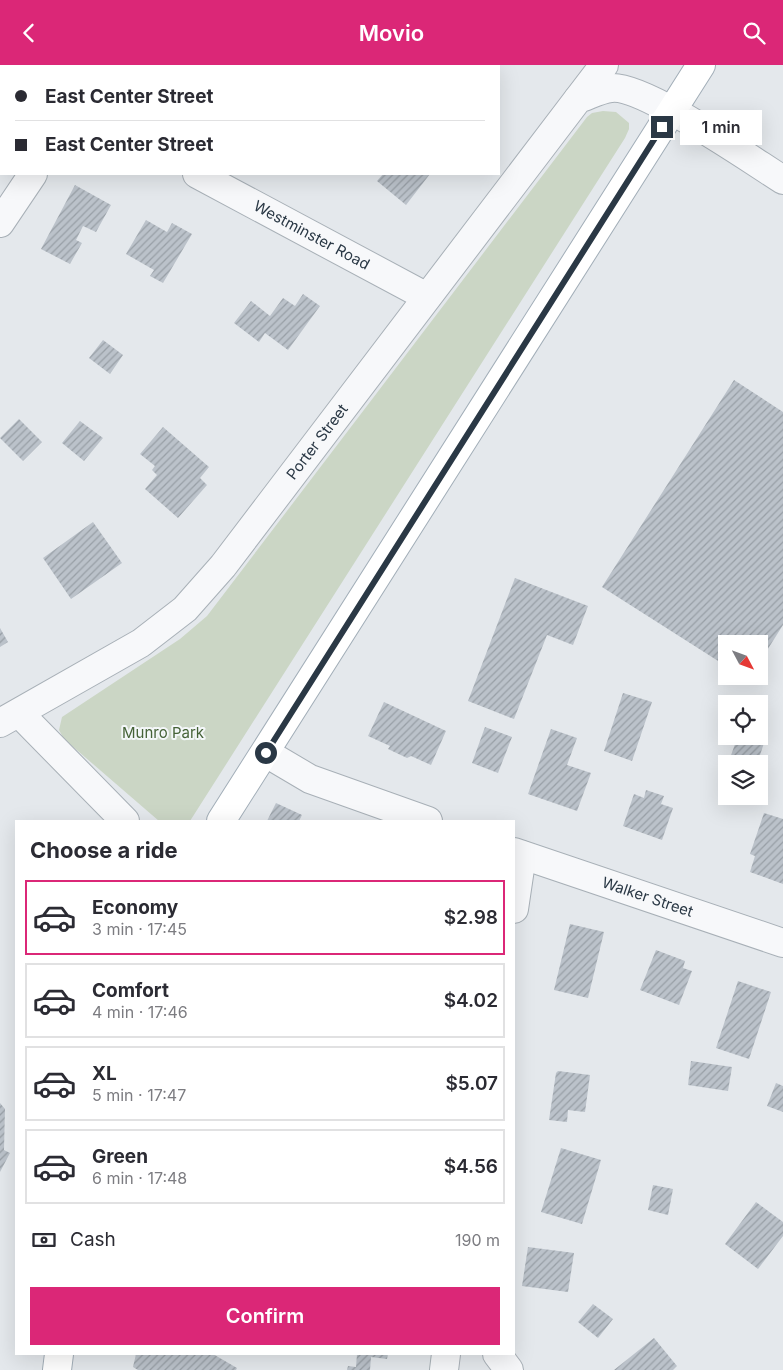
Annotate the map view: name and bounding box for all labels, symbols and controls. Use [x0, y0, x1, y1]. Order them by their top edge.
icon: back [15, 19, 43, 47]
icon: search [740, 19, 768, 47]
text: Movio [359, 20, 424, 46]
text: East Center Street [45, 85, 213, 108]
callout: 1 min [680, 109, 762, 145]
route end [651, 116, 673, 138]
text: 1 min [701, 117, 741, 137]
text: East Center Street [45, 133, 213, 156]
street label: Westminster Road [251, 196, 373, 274]
street label: Porter Street [282, 400, 352, 483]
north arrow [718, 635, 768, 685]
map controls [718, 635, 768, 805]
button: locate [718, 695, 768, 745]
park label: Munro Park [122, 723, 205, 742]
route start [255, 742, 277, 764]
button: layers [718, 755, 768, 805]
text: Choose a ride [30, 837, 178, 863]
street label: Walker Street [600, 872, 696, 921]
icon: car [32, 895, 77, 940]
text: Economy [92, 896, 178, 919]
text: $2.98 [444, 906, 498, 929]
text: 3 min · 17:45 [92, 919, 187, 939]
icon: car [32, 978, 77, 1023]
text: Comfort [92, 979, 169, 1002]
text: $4.02 [444, 989, 498, 1012]
text: 4 min · 17:46 [92, 1002, 188, 1022]
icon: car [32, 1061, 77, 1106]
text: XL [92, 1062, 117, 1085]
text: $5.07 [446, 1072, 498, 1095]
text: 5 min · 17:47 [92, 1085, 186, 1105]
icon: car [32, 1144, 77, 1189]
text: Green [92, 1145, 148, 1168]
text: $4.56 [444, 1155, 498, 1178]
text: 6 min · 17:48 [92, 1168, 187, 1188]
icon: cash [30, 1226, 58, 1254]
text: Cash [70, 1228, 116, 1251]
text: 190 m [455, 1230, 500, 1250]
button: Confirm [30, 1287, 500, 1345]

